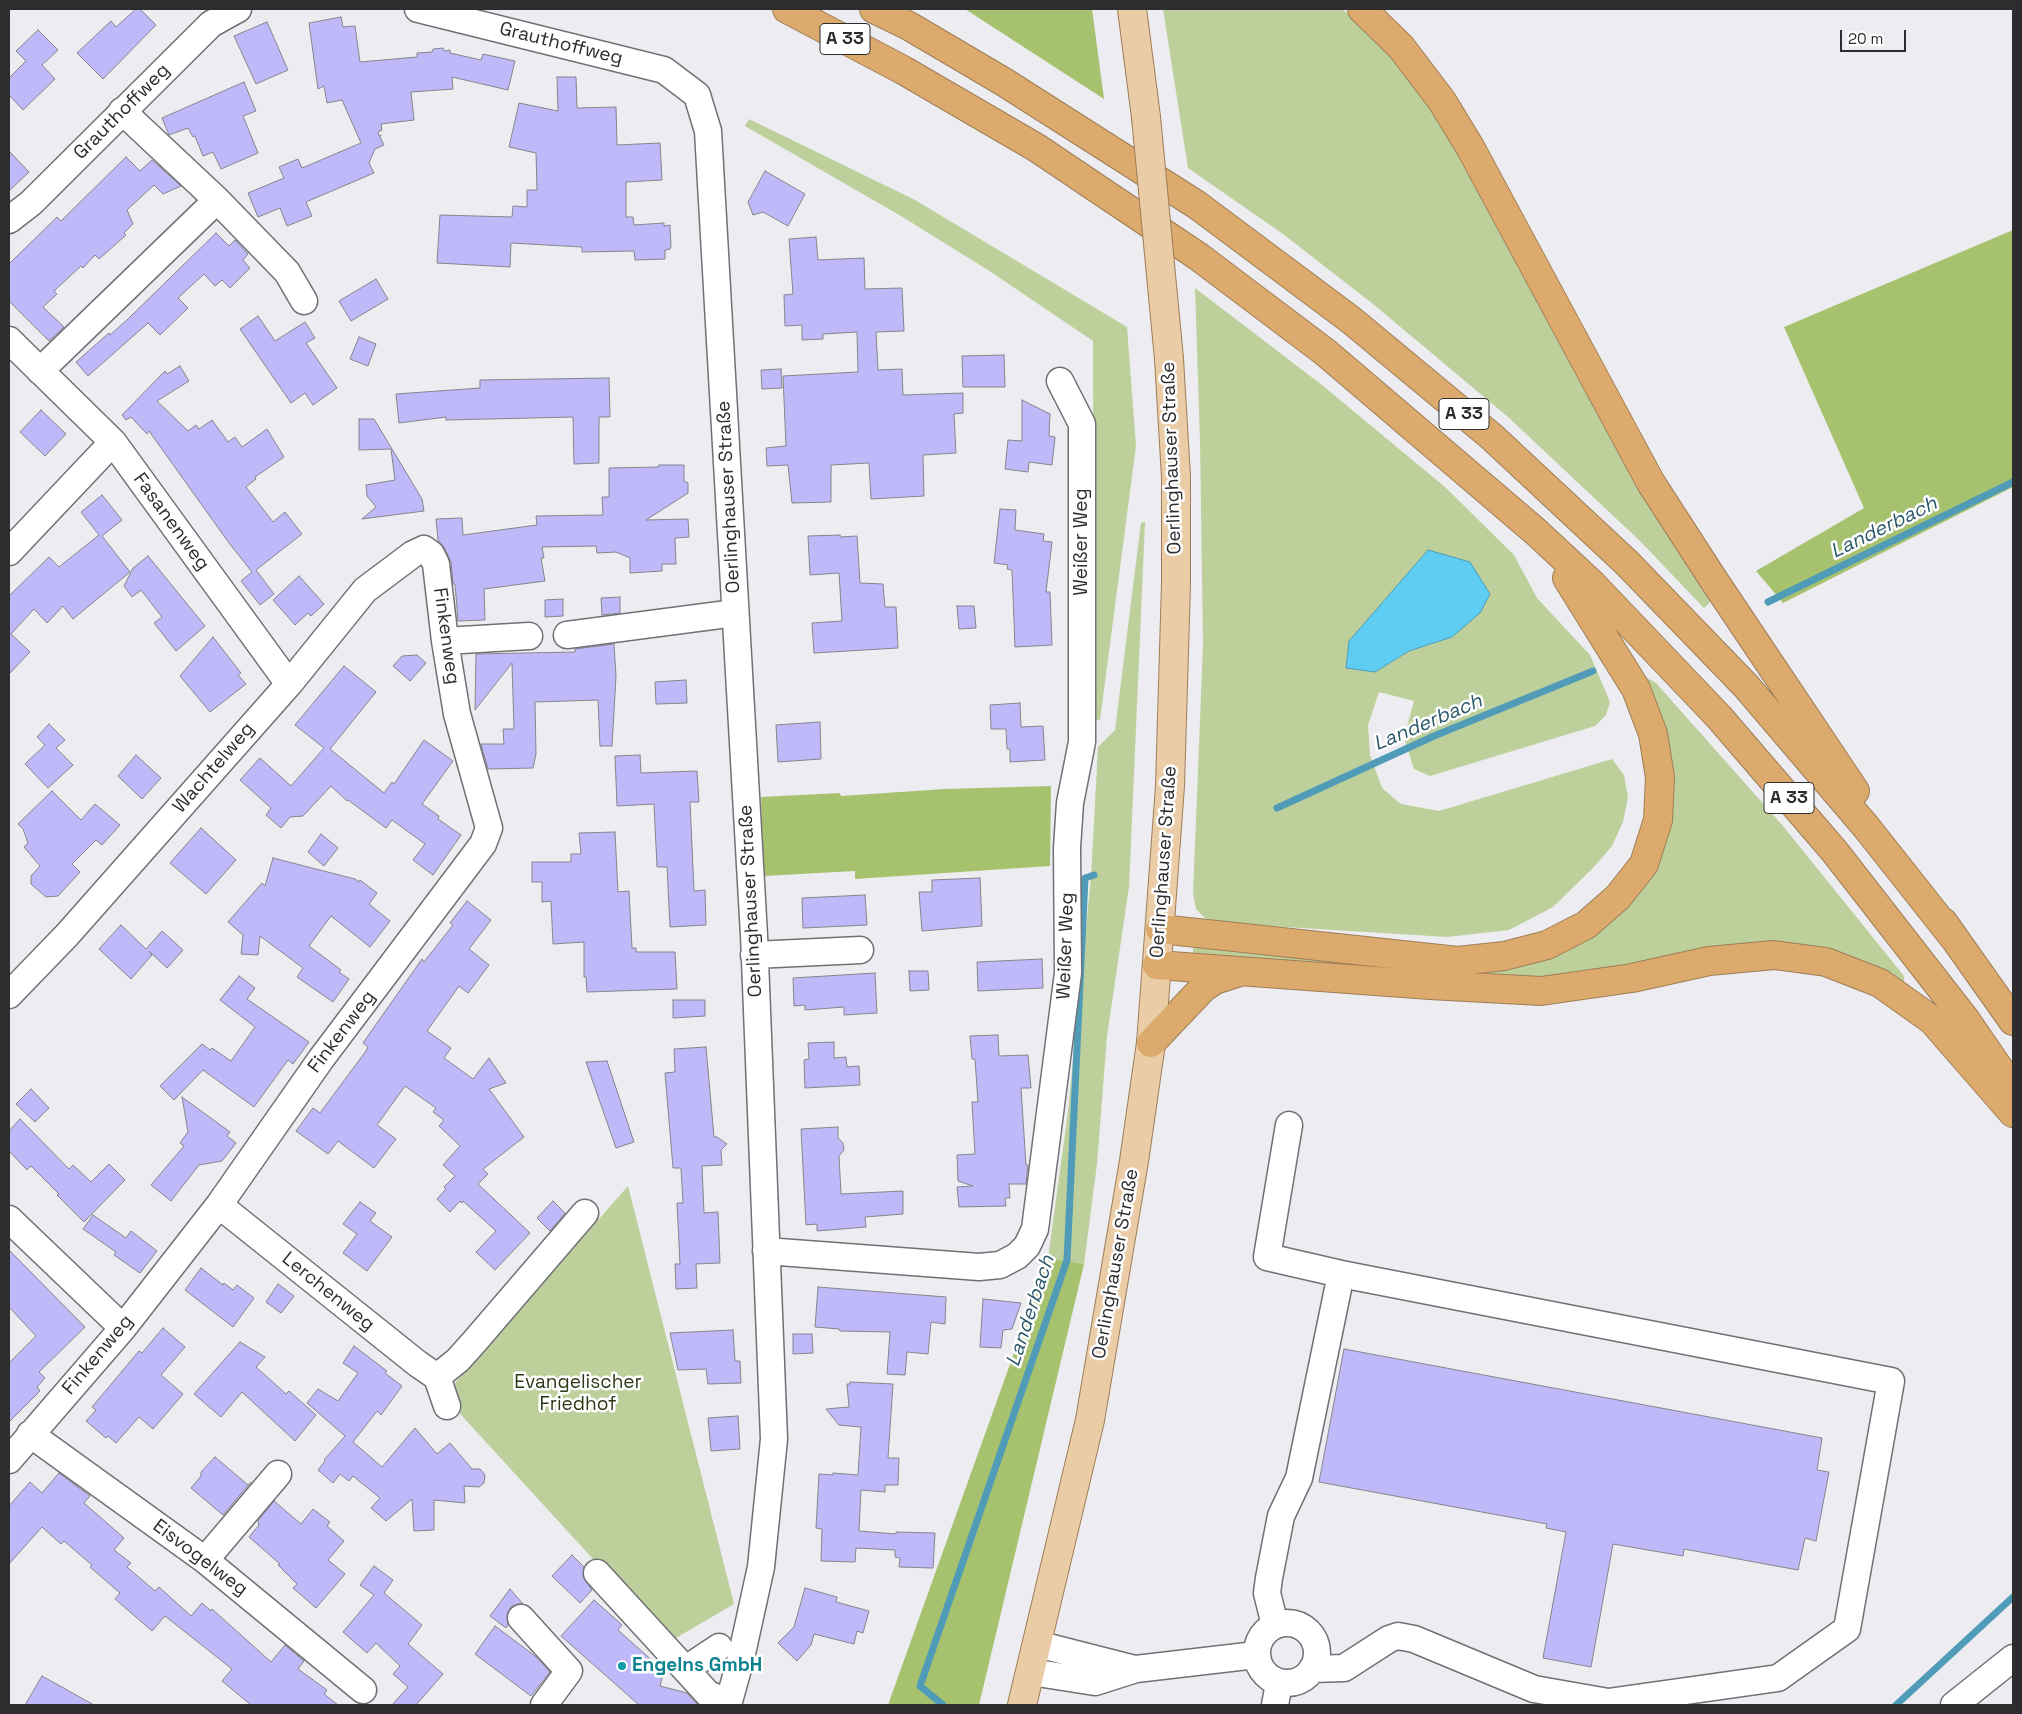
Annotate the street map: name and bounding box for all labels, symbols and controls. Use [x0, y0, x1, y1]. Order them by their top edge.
street label: Grauthoffweg [497, 18, 625, 70]
scale bar [1842, 20, 1908, 52]
road number: A 33 [820, 23, 870, 54]
text: 20 m [1848, 29, 1883, 48]
street label: Grauthoffweg [69, 59, 175, 165]
street label: Oerlinghauser Straße [1157, 361, 1187, 555]
road number: A 33 [1439, 398, 1489, 429]
street label: Oerlinghauser Straße [713, 400, 745, 594]
street label: Fasanenweg [128, 469, 214, 575]
street label: Weißer Weg [1071, 488, 1093, 596]
water label: Landerbach [1827, 492, 1941, 564]
street label: Finkenweg [428, 586, 464, 686]
water label: Landerbach [1370, 689, 1486, 757]
street label: Wachtelweg [168, 718, 260, 818]
street label: Oerlinghauser Straße [1146, 765, 1182, 959]
road number: A 33 [1764, 782, 1814, 814]
street label: Oerlinghauser Straße [735, 804, 767, 998]
street label: Weißer Weg [1053, 892, 1079, 1000]
street label: Finkenweg [304, 986, 380, 1078]
street label: Oerlinghauser Straße [1088, 1167, 1144, 1361]
street label: Lerchenweg [277, 1248, 379, 1336]
water label: Landerbach [1002, 1252, 1060, 1370]
street label: Finkenweg [58, 1310, 138, 1400]
park label: Evangelischer Friedhof [514, 1372, 642, 1416]
street label: Eisvogelweg [148, 1515, 252, 1601]
place label: Engelns GmbH [632, 1655, 762, 1677]
marker: Engelns GmbH [616, 1660, 628, 1672]

